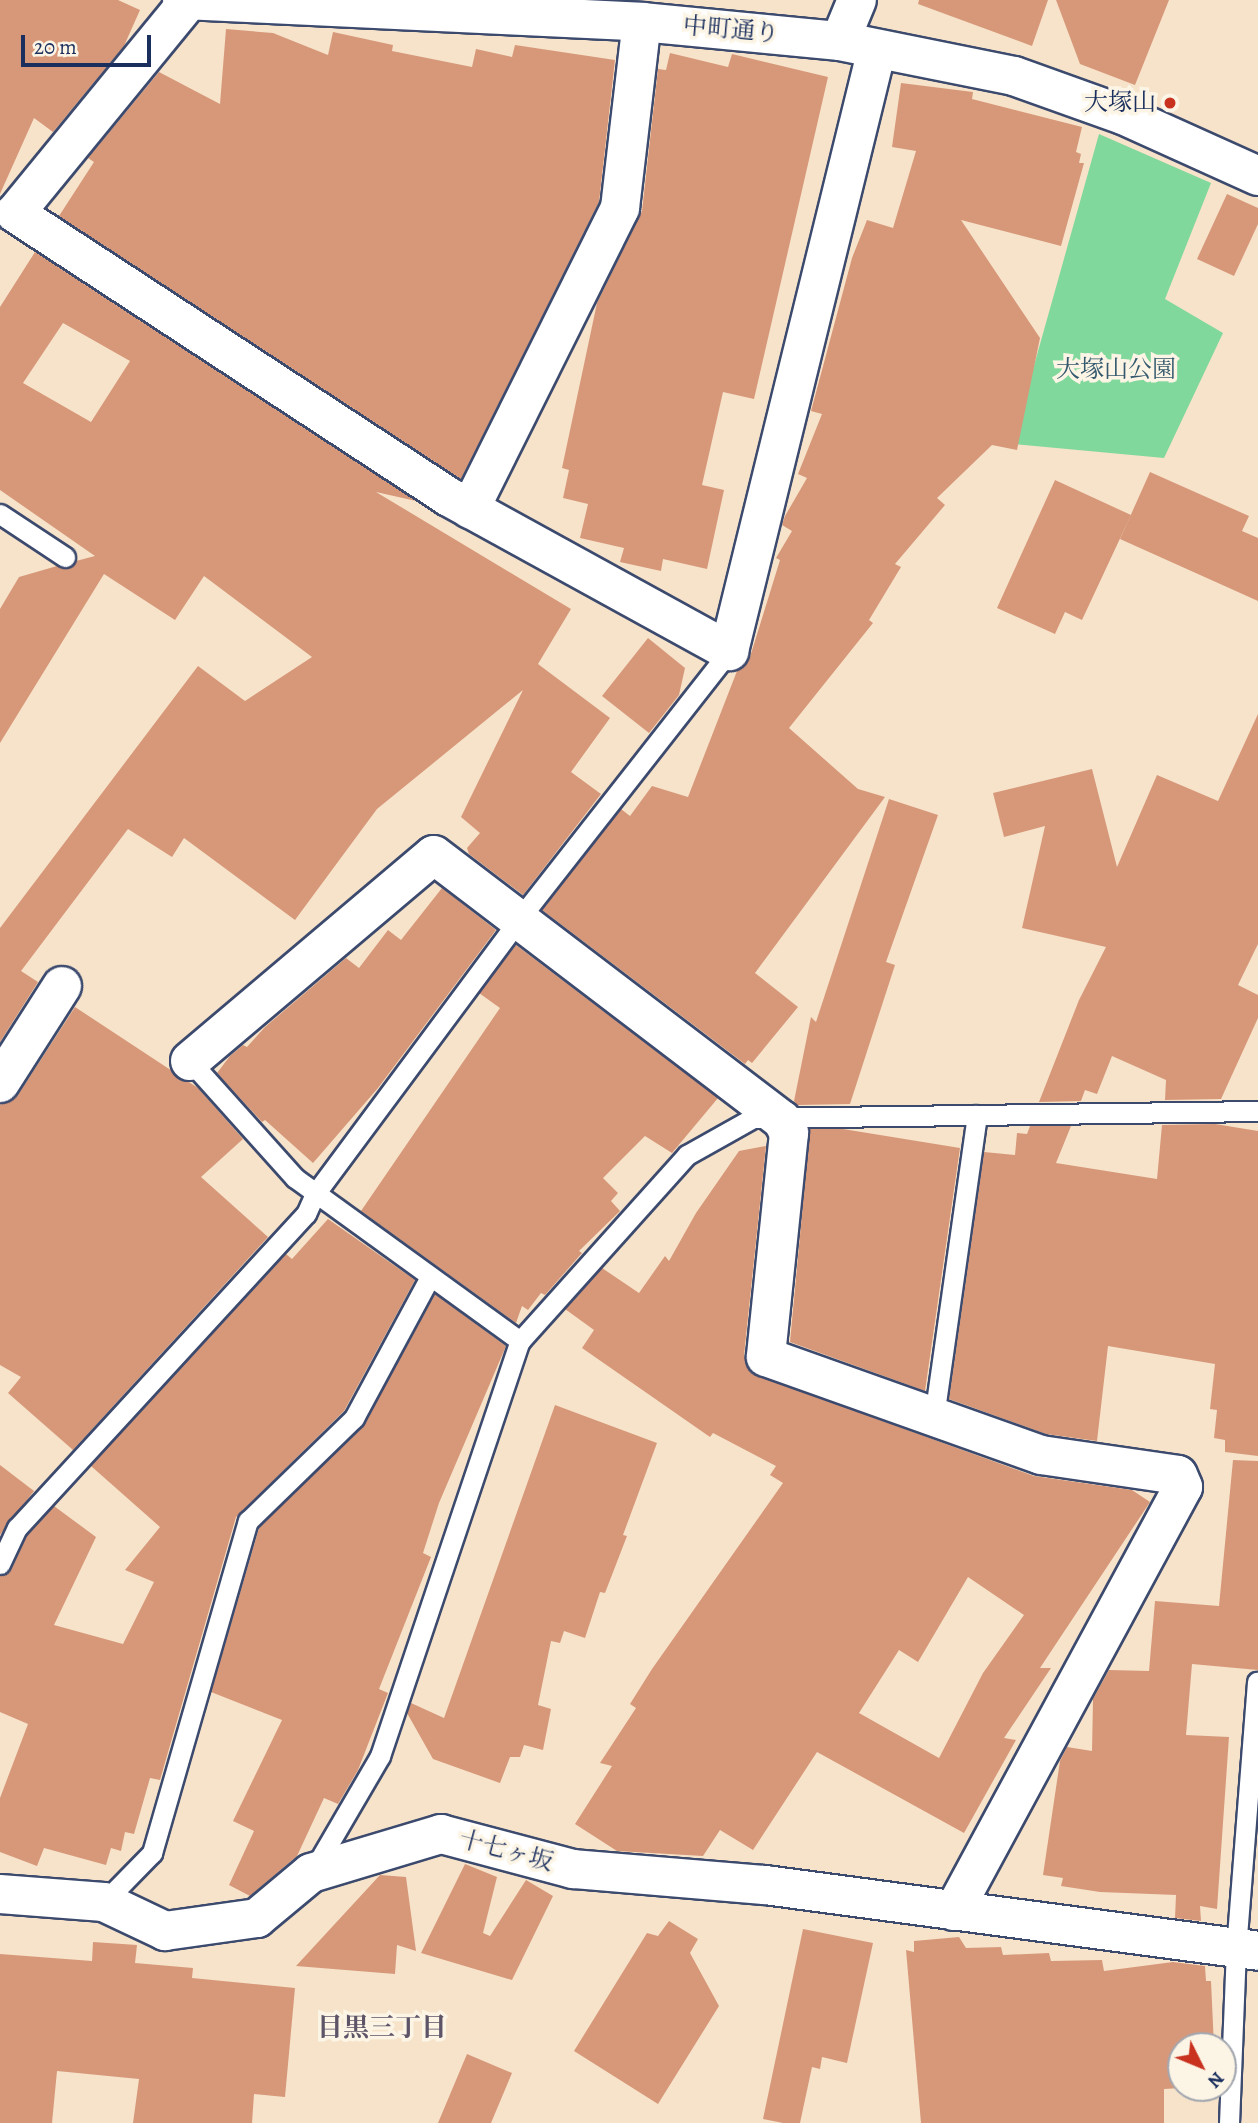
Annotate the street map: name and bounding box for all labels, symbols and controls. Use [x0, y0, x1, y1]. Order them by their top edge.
street label: 中町通り [682, 11, 780, 49]
scale bar [24, 21, 154, 65]
text: 20 m [34, 33, 77, 61]
place label: 大塚山 [1084, 89, 1156, 117]
marker: 大塚山 [1162, 95, 1178, 111]
park label: 大塚山公園 [1056, 356, 1176, 384]
street label: 十七ヶ坂 [456, 1825, 556, 1877]
district label: 目黒三丁目 [317, 2012, 447, 2044]
north arrow [1167, 2032, 1237, 2102]
text: N [1202, 2066, 1230, 2094]

